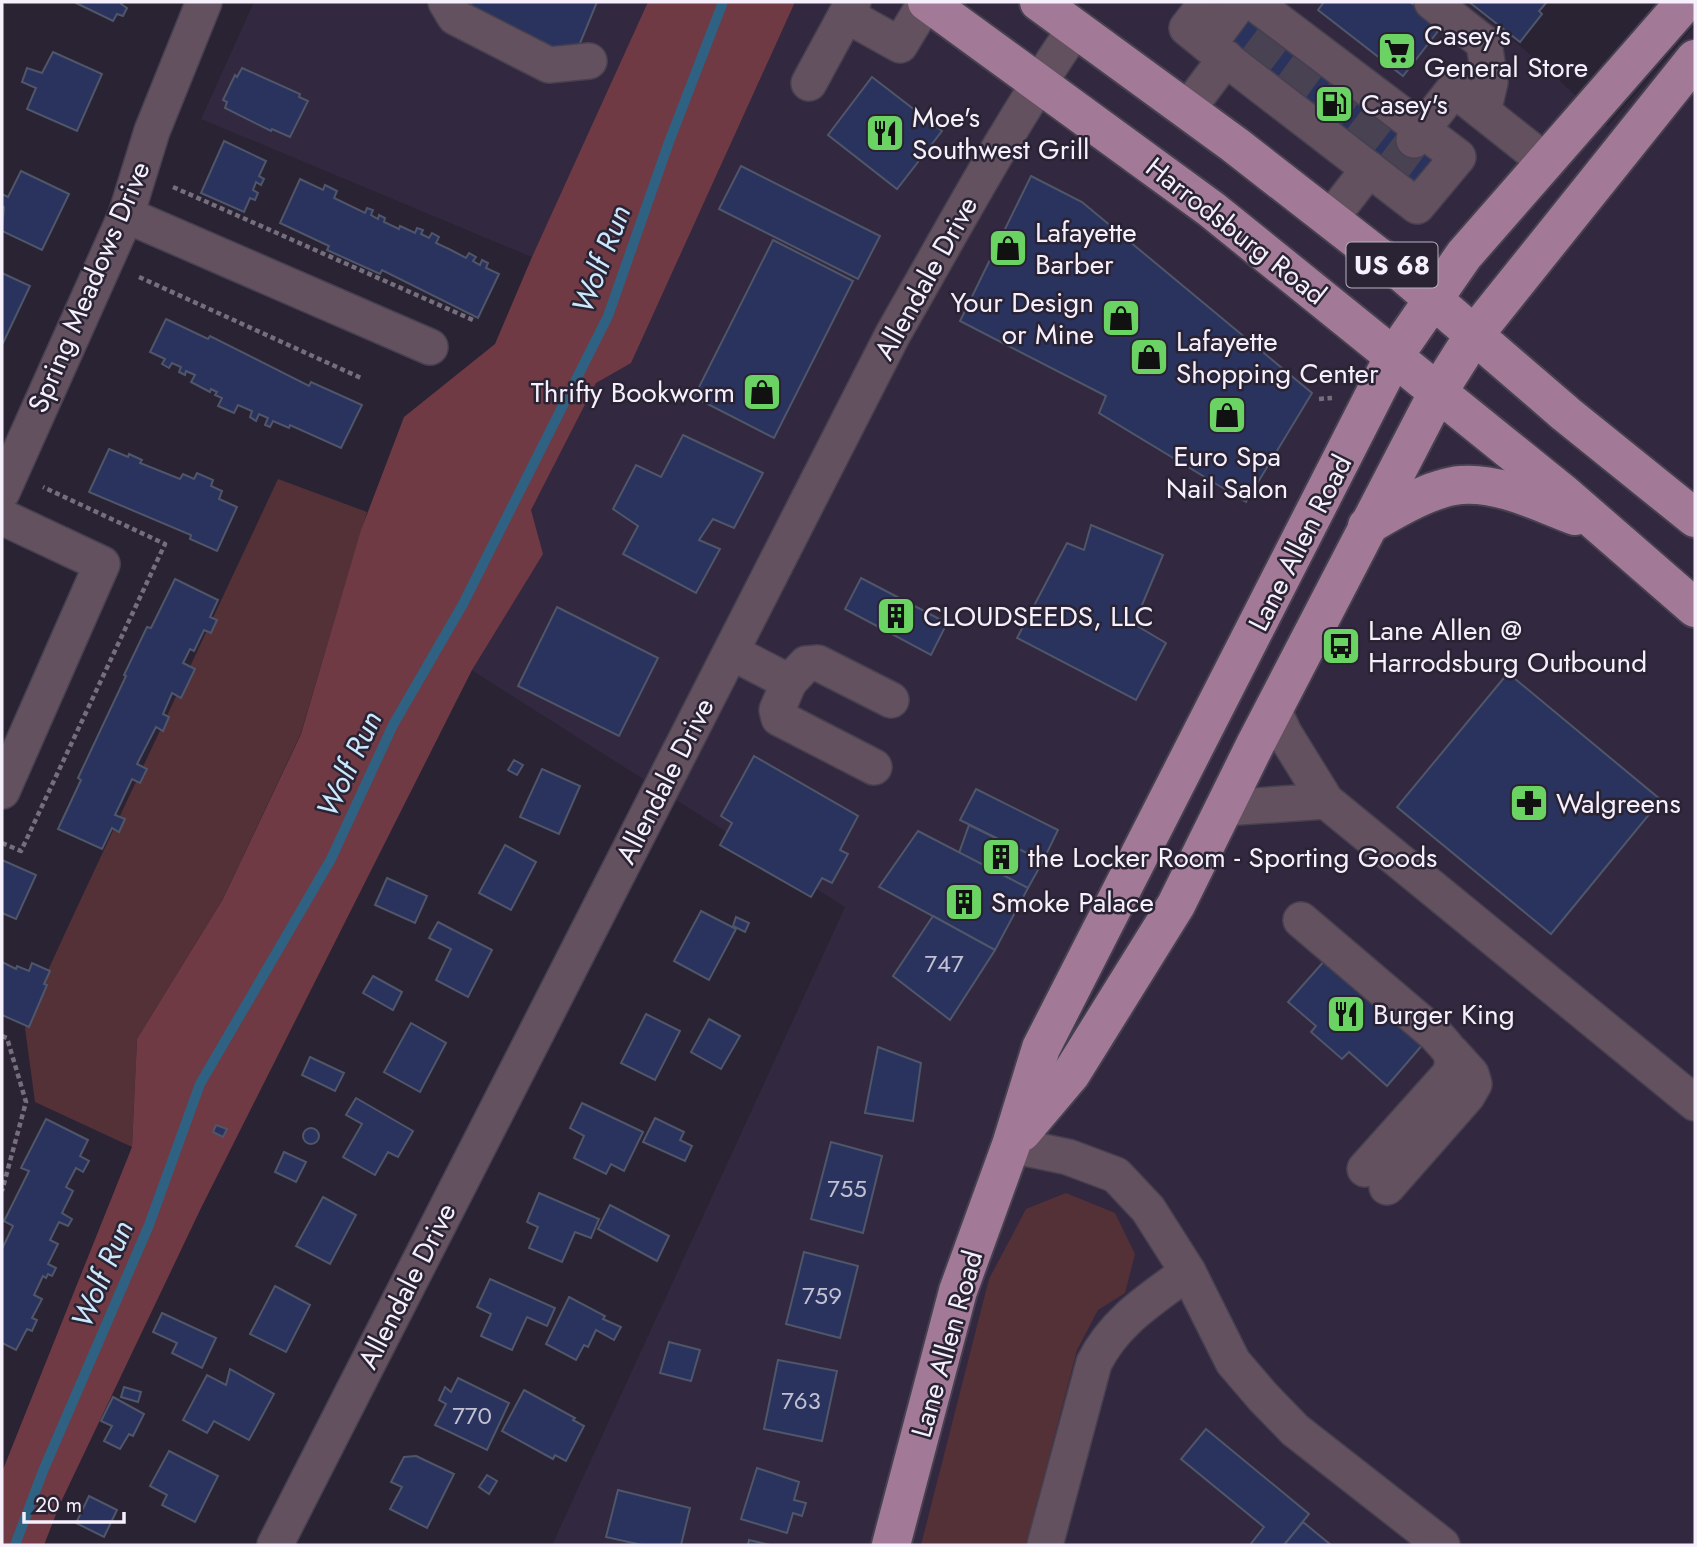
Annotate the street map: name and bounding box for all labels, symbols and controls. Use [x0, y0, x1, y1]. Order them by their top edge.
place label: Casey's General Store [1424, 15, 1588, 88]
supermarket icon: Casey's General Store [1376, 30, 1418, 72]
fuel station icon: Casey's [1313, 83, 1355, 125]
place label: Casey's [1361, 84, 1448, 125]
place label: Moe's Southwest Grill [912, 97, 1090, 170]
restaurant icon: Moe's Southwest Grill [864, 112, 906, 154]
street label: Harrodsburg Road [1137, 147, 1335, 315]
street label: Spring Meadows Drive [17, 155, 161, 419]
street label: Allendale Drive [864, 189, 988, 367]
water label: Wolf Run [561, 198, 641, 320]
place label: Lafayette Barber [1035, 212, 1137, 285]
shop icon: Lafayette Barber [987, 227, 1029, 269]
road number: US 68 [1346, 242, 1438, 288]
place label: Your Design or Mine [950, 282, 1094, 355]
shop icon: Your Design or Mine [1100, 297, 1142, 339]
place label: Lafayette Shopping Center [1176, 321, 1379, 394]
shop icon: Lafayette Shopping Center [1128, 336, 1170, 378]
shop icon: Thrifty Bookworm [741, 371, 783, 413]
place label: Thrifty Bookworm [531, 372, 735, 413]
shop icon: Euro Spa Nail Salon [1206, 394, 1248, 436]
place label: Euro Spa Nail Salon [1166, 436, 1288, 509]
street label: Lane Allen Road [1238, 448, 1362, 638]
building icon: CLOUDSEEDS, LLC [875, 595, 917, 637]
place label: CLOUDSEEDS, LLC [923, 596, 1154, 637]
place label: Lane Allen @ Harrodsburg Outbound [1368, 610, 1647, 683]
bus stop icon: Lane Allen @ Harrodsburg Outbound [1320, 625, 1362, 667]
street label: Allendale Drive [606, 691, 724, 871]
water label: Wolf Run [306, 704, 392, 824]
pharmacy icon: Walgreens [1508, 782, 1550, 824]
place label: Walgreens [1556, 783, 1681, 824]
building icon: the Locker Room - Sporting Goods [980, 836, 1022, 878]
place label: the Locker Room - Sporting Goods [1028, 837, 1437, 878]
building icon: Smoke Palace [943, 881, 985, 923]
place label: Smoke Palace [991, 882, 1154, 923]
house number: 747 [924, 946, 964, 981]
restaurant icon: Burger King [1325, 993, 1367, 1035]
place label: Burger King [1373, 994, 1515, 1035]
house number: 755 [827, 1171, 867, 1206]
street label: Allendale Drive [348, 1196, 466, 1376]
water label: Wolf Run [60, 1213, 144, 1335]
street label: Lane Allen Road [901, 1246, 993, 1442]
house number: 759 [802, 1278, 842, 1313]
house number: 763 [781, 1383, 821, 1418]
house number: 770 [452, 1398, 492, 1433]
scale bar [24, 1480, 124, 1524]
text: 20 m [35, 1490, 82, 1520]

